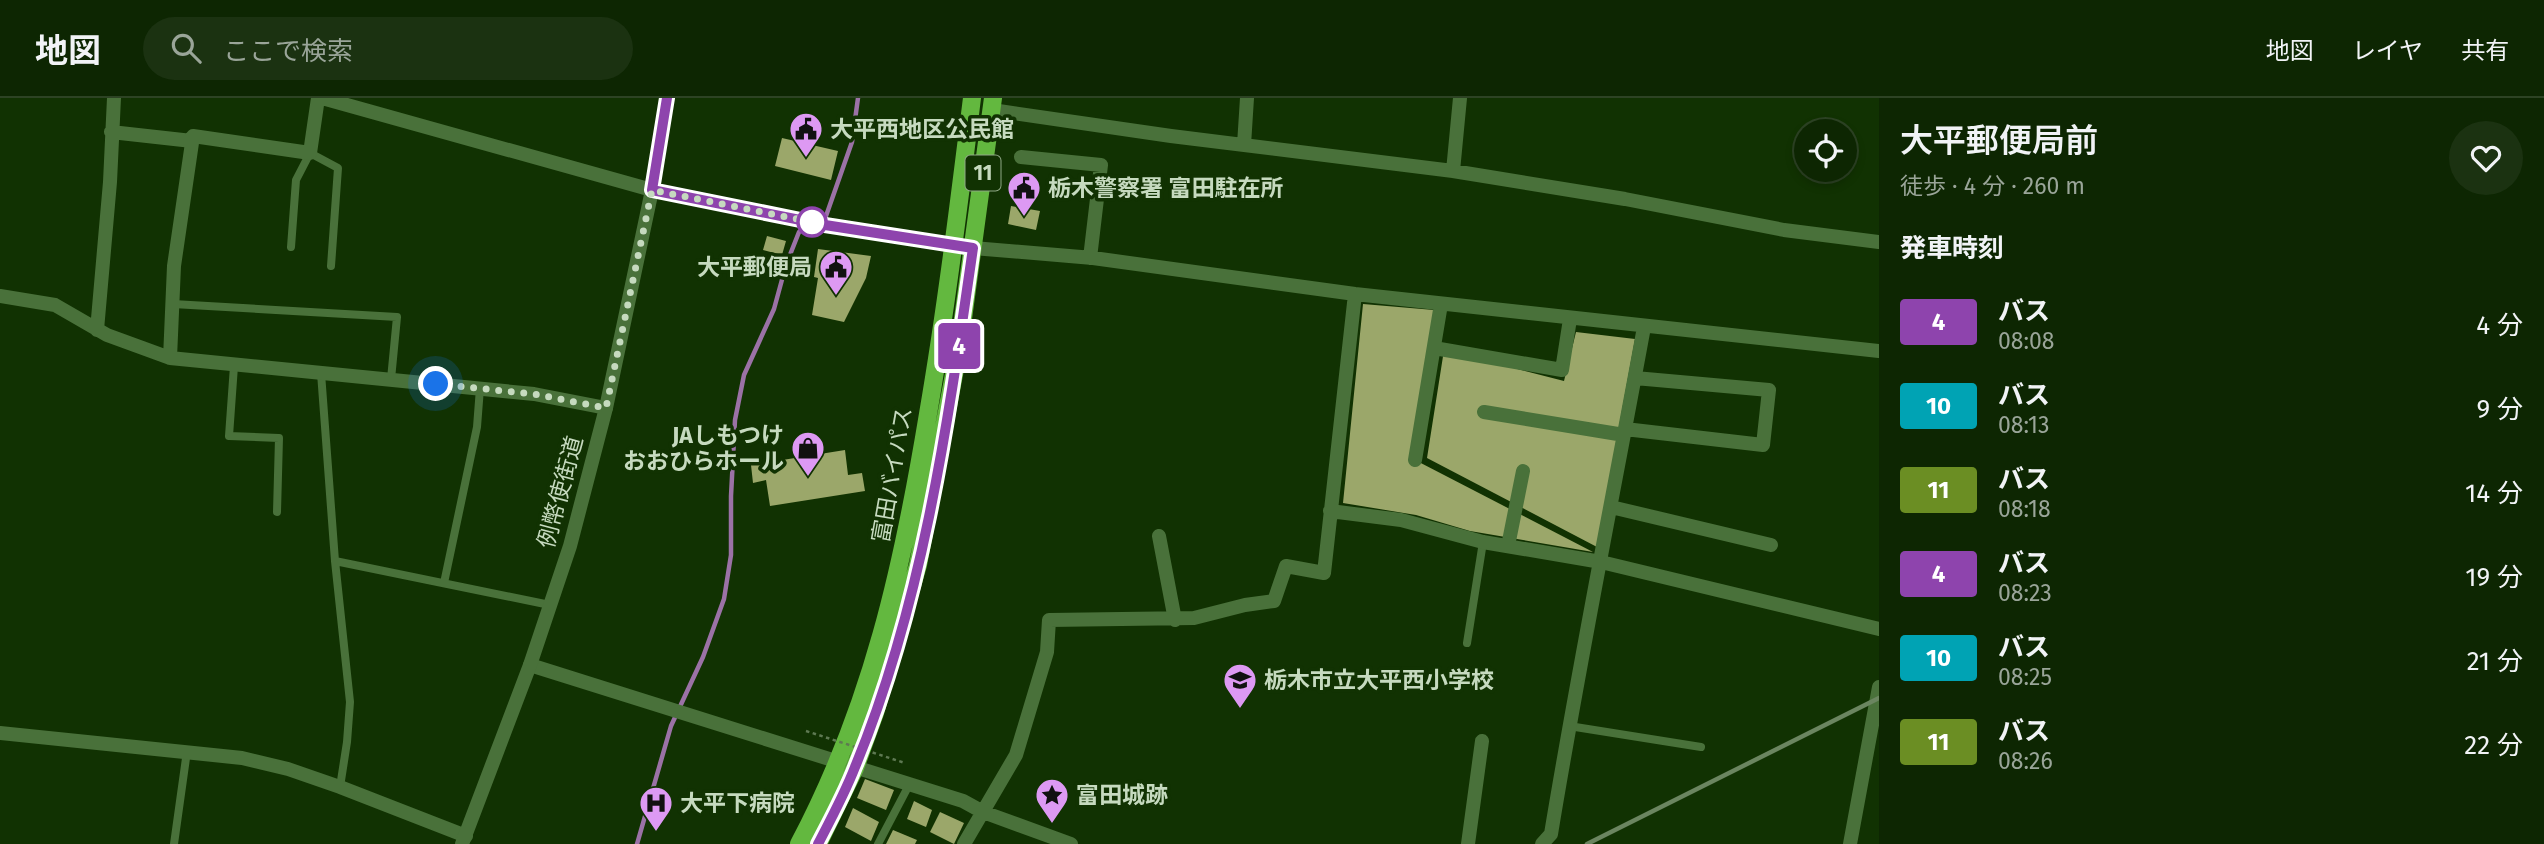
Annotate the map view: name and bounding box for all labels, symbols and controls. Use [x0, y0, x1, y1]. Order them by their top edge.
search box [143, 17, 633, 80]
icon: search [167, 29, 205, 67]
text: 地図 [35, 31, 101, 71]
text: ここで検索 [223, 36, 353, 67]
text: 地図 [2266, 37, 2314, 65]
text: レイヤ [2352, 37, 2423, 65]
text: 共有 [2461, 37, 2509, 65]
public building icon: 大平西地区公民館 [787, 110, 825, 159]
place label: 大平西地区公民館 [830, 115, 1014, 143]
map controls [1794, 119, 1857, 182]
button: locate [1794, 119, 1857, 182]
text: 大平郵便局前 [1900, 121, 2098, 161]
button: heart [2449, 121, 2523, 195]
road number: 11 [965, 155, 1000, 190]
public building icon: 栃木警察署 富田駐在所 [1005, 169, 1043, 218]
text: 徒歩 · 4 分 · 260 m [1900, 172, 2085, 200]
place label: 栃木警察署 富田駐在所 [1048, 174, 1283, 202]
unlabelled marker [797, 207, 827, 237]
text: 発車時刻 [1900, 233, 2004, 264]
public building icon: 大平郵便局 [817, 248, 855, 297]
place label: 大平郵便局 [697, 253, 812, 281]
text: バス [1998, 296, 2050, 327]
text: 4 [1932, 308, 1945, 336]
text: 4 分 [2476, 310, 2523, 341]
line badge: 4 [936, 323, 982, 369]
text: 08:08 [1998, 327, 2055, 355]
text: 4 [952, 332, 966, 360]
your location [418, 366, 453, 401]
text: バス [1998, 380, 2050, 411]
text: 10 [1926, 392, 1951, 420]
text: 9 分 [2476, 394, 2523, 425]
street label: 富田バイパス [866, 405, 918, 545]
text: 08:13 [1998, 411, 2050, 439]
place label: JAしもつけ おおひらホール [623, 421, 784, 475]
shop icon: JAしもつけ おおひらホール [789, 429, 827, 478]
street label: 例幣使街道 [532, 433, 588, 551]
text: バス [1998, 464, 2050, 495]
text: 11 [1928, 476, 1949, 504]
text: 14 分 [2465, 478, 2523, 509]
text: 08:18 [1998, 495, 2051, 523]
text: バス [1998, 548, 2050, 579]
text: 4 [1932, 560, 1945, 588]
text: 19 分 [2465, 562, 2523, 593]
text: 08:23 [1998, 579, 2052, 607]
text: バス [1998, 632, 2050, 663]
text: 10 [1926, 644, 1951, 672]
text: 21 分 [2467, 646, 2523, 677]
school or university icon: 栃木市立大平西小学校 [1221, 661, 1259, 710]
text: 08:25 [1998, 663, 2052, 691]
place label: 栃木市立大平西小学校 [1264, 666, 1494, 694]
text: バス [1998, 716, 2050, 747]
text: 11 [1928, 728, 1949, 756]
text: 22 分 [2464, 730, 2523, 761]
text: 08:26 [1998, 747, 2053, 775]
place icon: 富田城跡 [1033, 776, 1071, 825]
place label: 富田城跡 [1076, 781, 1168, 809]
hospital icon: 大平下病院 [637, 784, 675, 833]
place label: 大平下病院 [680, 789, 795, 817]

